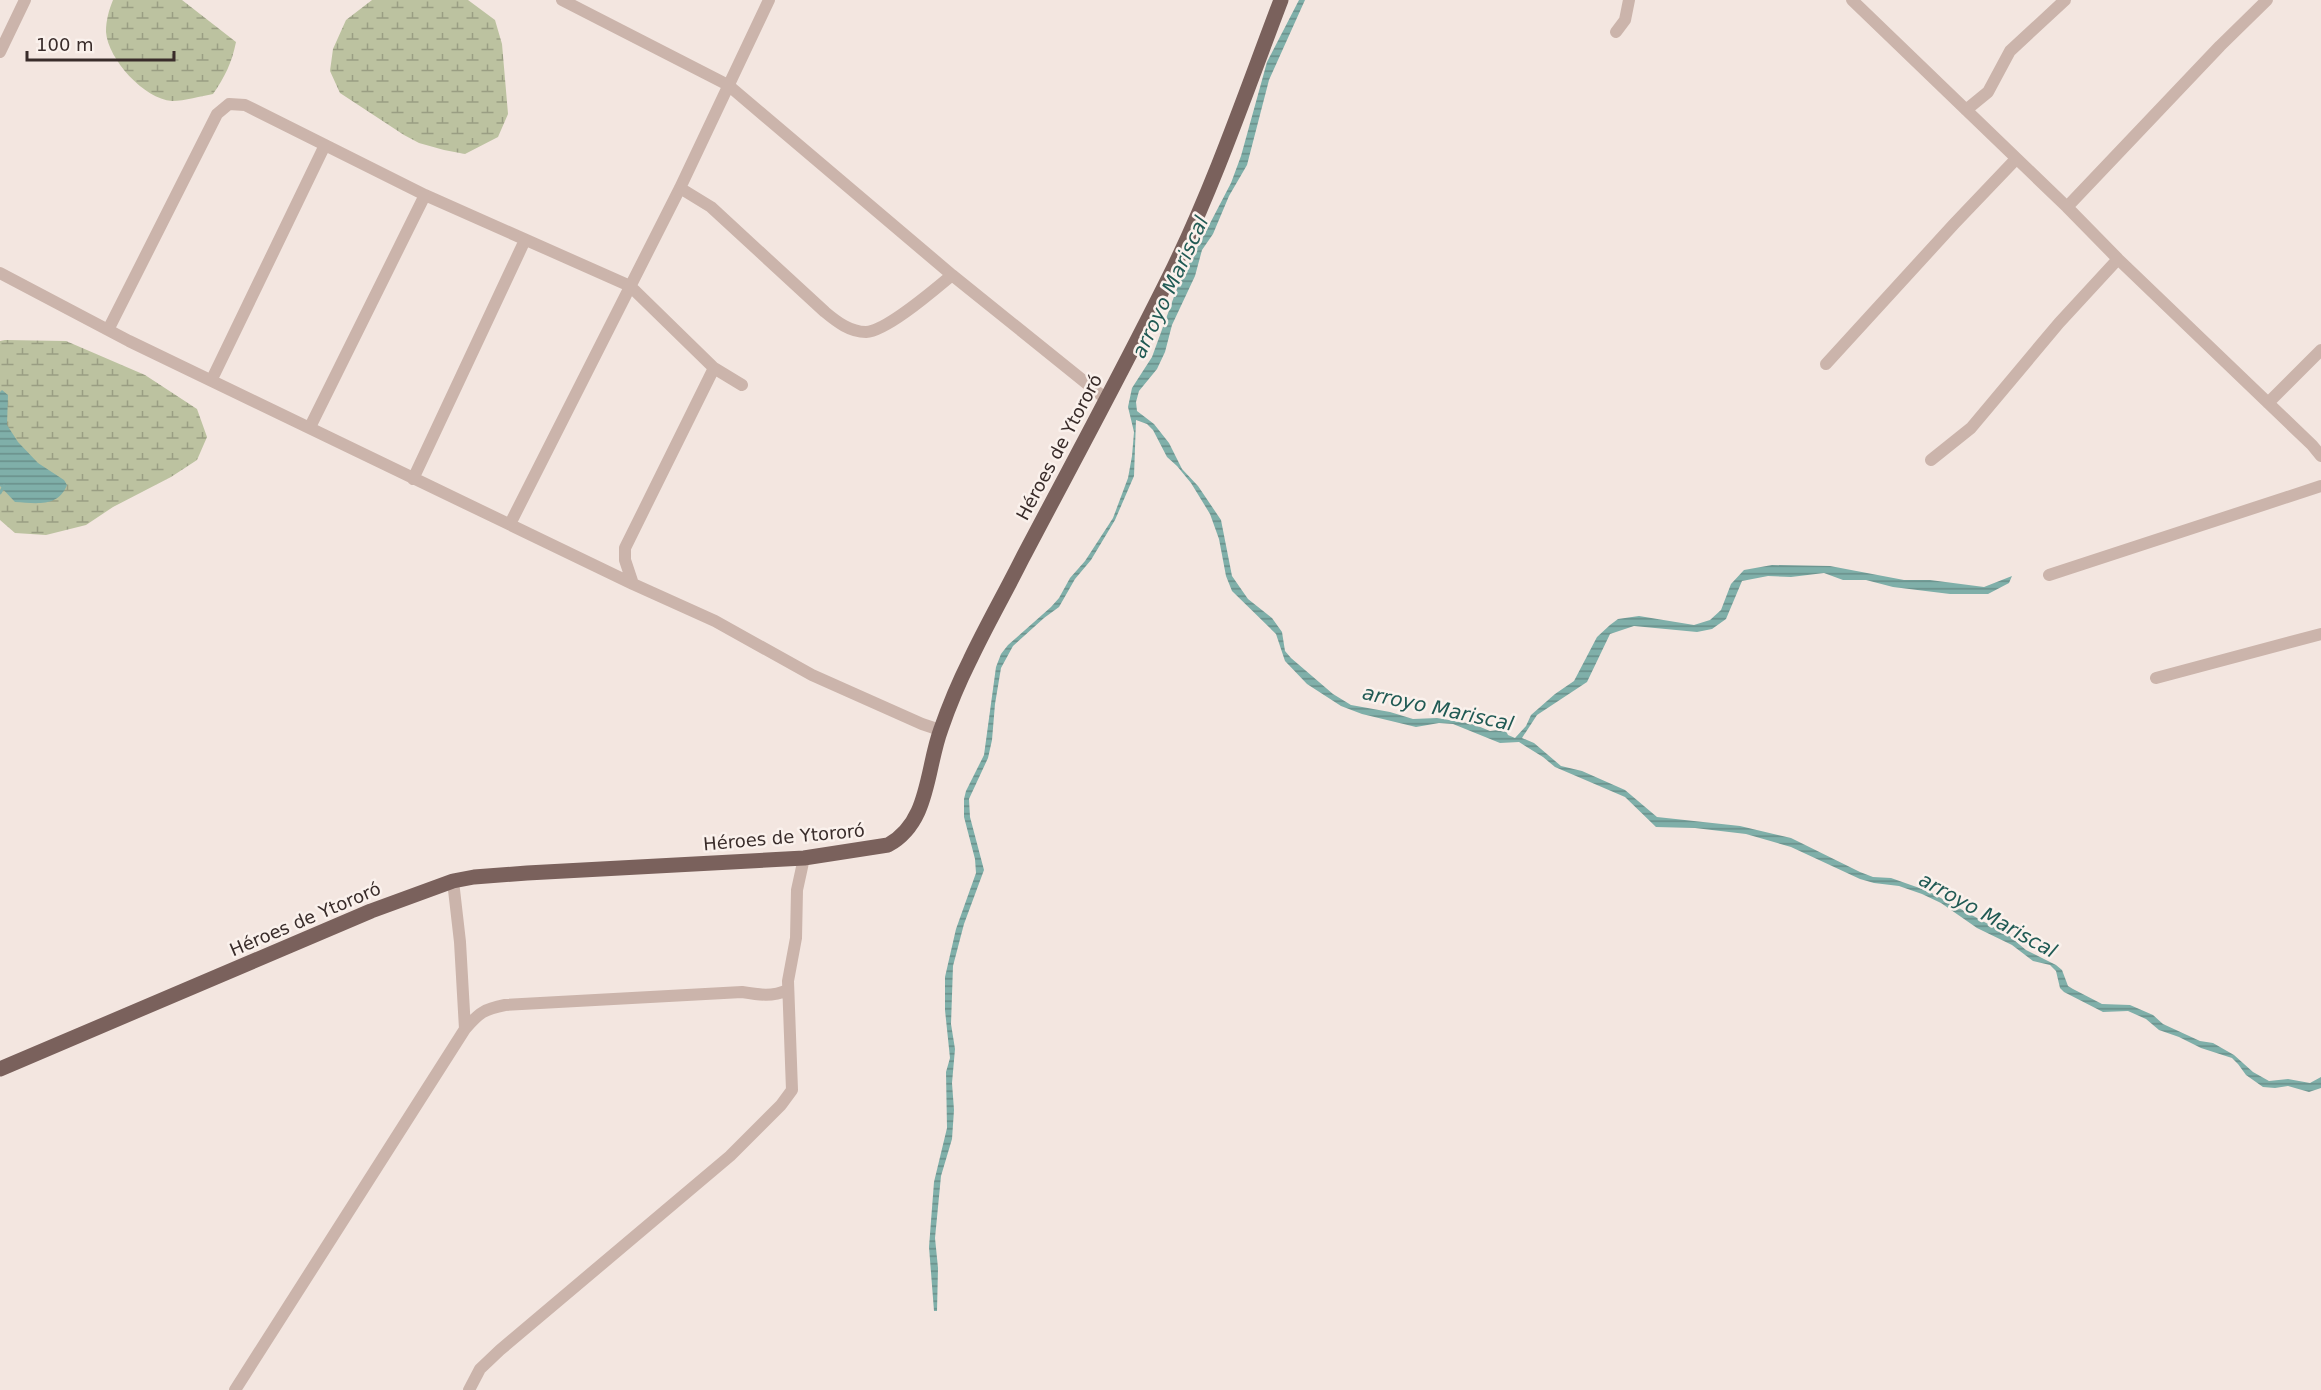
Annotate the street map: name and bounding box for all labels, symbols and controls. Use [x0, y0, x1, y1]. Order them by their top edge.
scale bar [27, 24, 174, 62]
text: 100 m [36, 34, 94, 55]
water label: arroyo Mariscal [1127, 212, 1214, 362]
street label: Héroes de Ytororó [1012, 370, 1106, 524]
water label: arroyo Mariscal [1360, 680, 1516, 736]
street label: Héroes de Ytororó [702, 819, 866, 855]
water label: arroyo Mariscal [1915, 867, 2061, 963]
street label: Héroes de Ytororó [226, 878, 384, 960]

